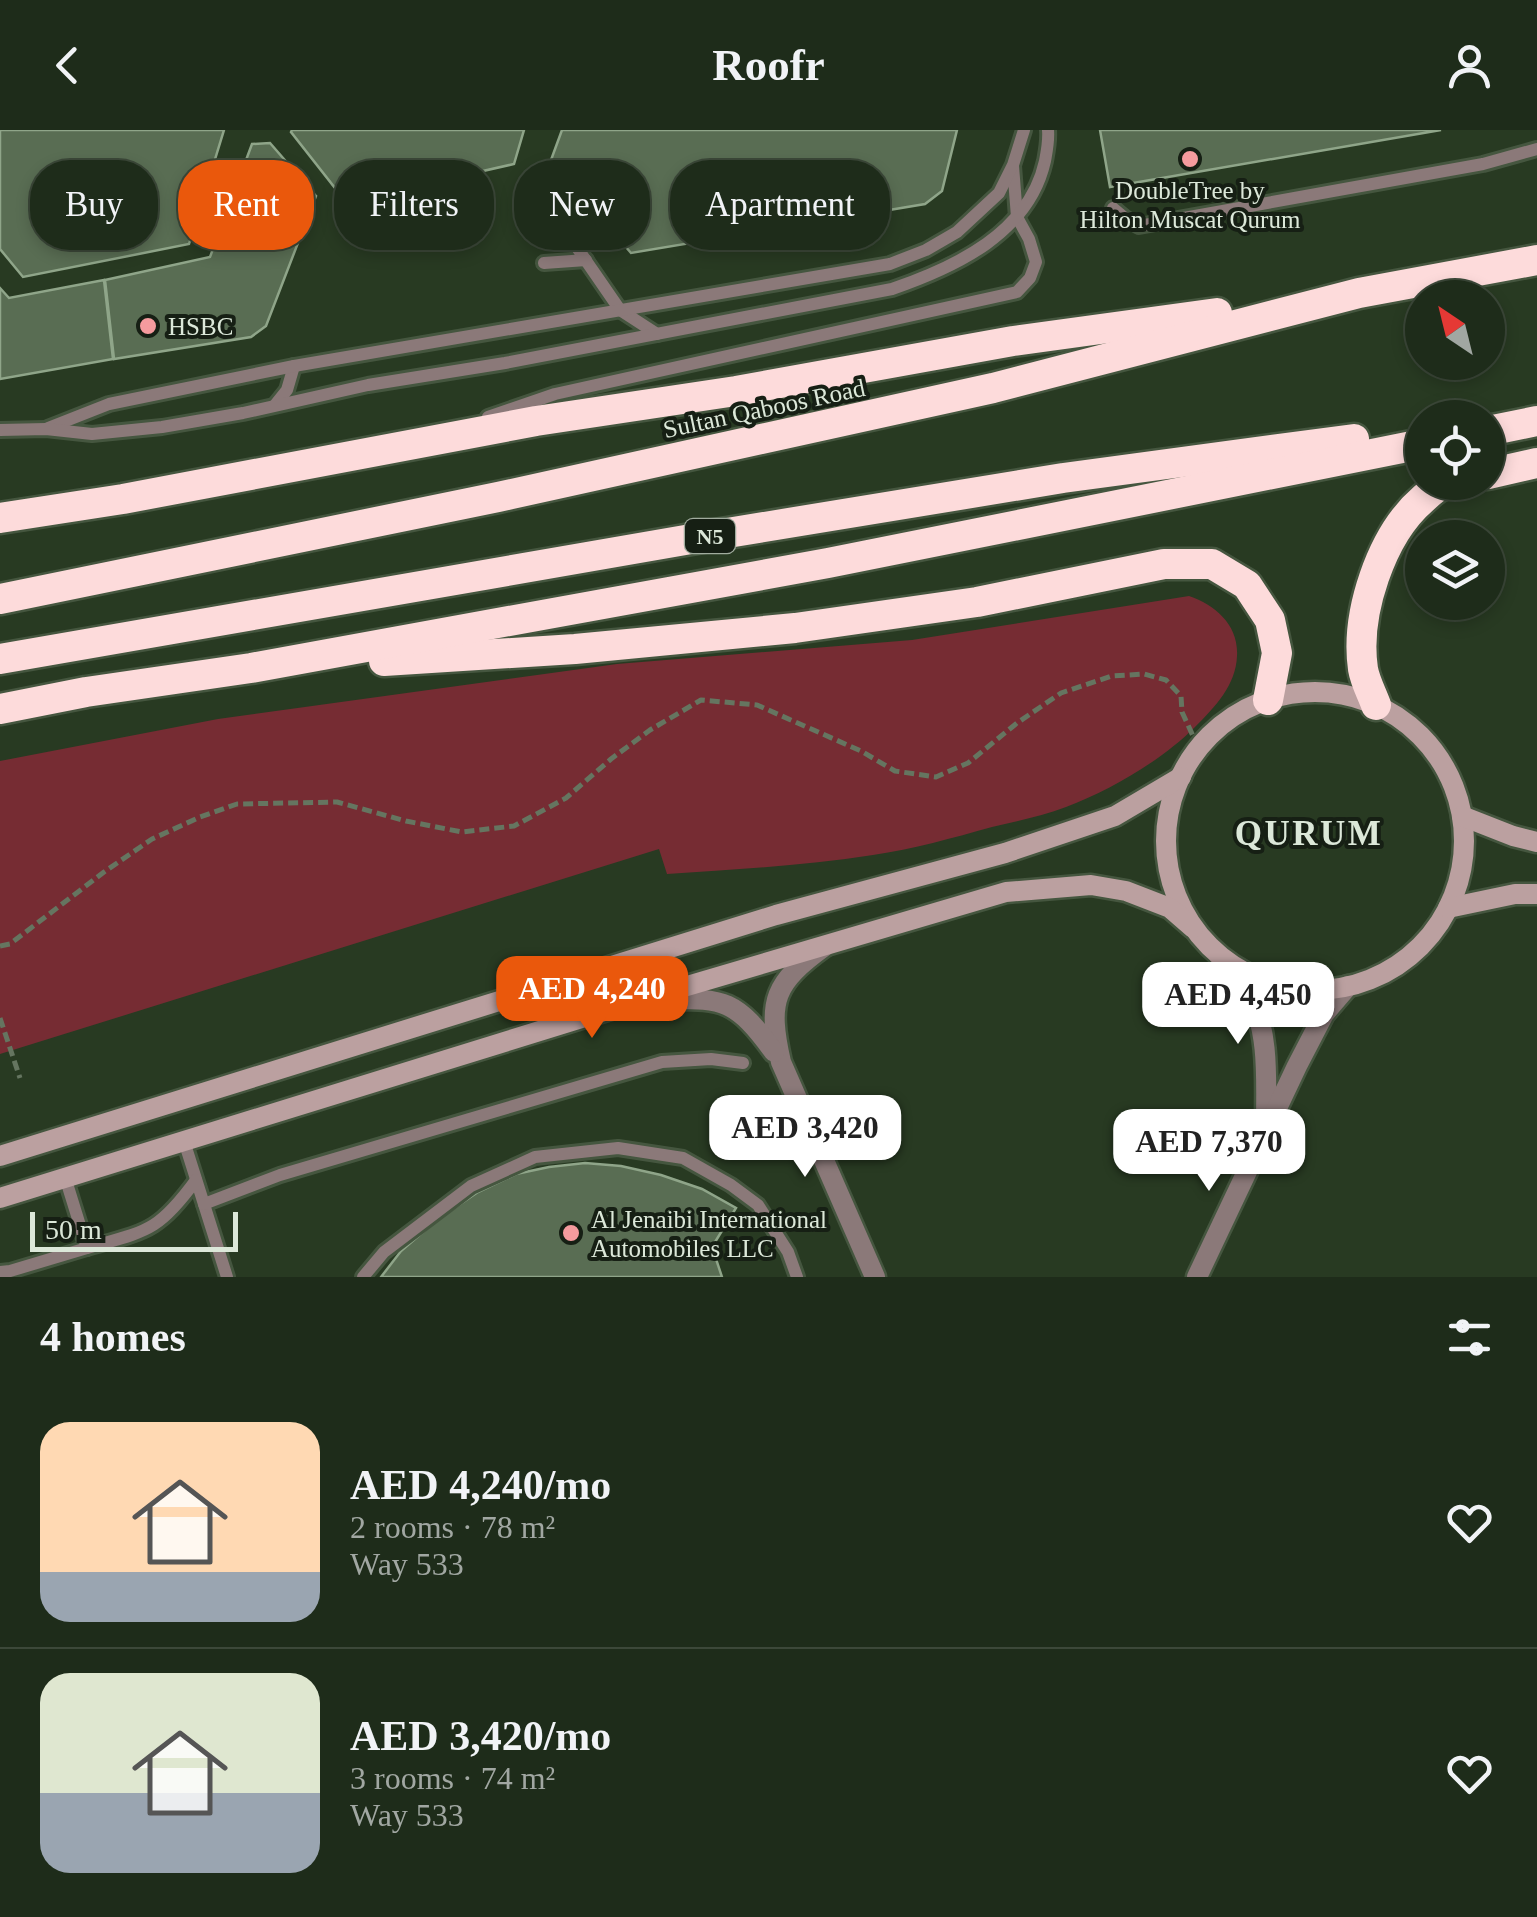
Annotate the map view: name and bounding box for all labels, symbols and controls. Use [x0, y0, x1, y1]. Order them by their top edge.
icon: back [40, 38, 95, 93]
icon: person [1442, 38, 1497, 93]
text: Roofr [712, 40, 825, 90]
marker: DoubleTree by Hilton Muscat Qurum [1179, 148, 1201, 170]
chip: Buy [30, 160, 158, 250]
chip: Rent [178, 160, 314, 250]
chip: Filters [334, 160, 494, 250]
chip: New [514, 160, 650, 250]
chip: Apartment [670, 160, 890, 250]
place label: DoubleTree by Hilton Muscat Qurum [1080, 177, 1301, 233]
north arrow [1405, 280, 1505, 380]
map controls [1405, 280, 1505, 620]
place label: HSBC [168, 313, 233, 340]
marker: HSBC [137, 315, 159, 337]
street label: Sultan Qaboos Road [661, 374, 868, 443]
button: locate [1405, 400, 1505, 500]
road number: N5 [685, 519, 735, 553]
button: layers [1405, 520, 1505, 620]
district label: QURUM [1235, 814, 1383, 853]
pin: AED 4,240 [478, 956, 706, 1041]
pin: AED 4,450 [1124, 962, 1352, 1047]
text: AED 4,240 [518, 970, 666, 1006]
text: AED 4,450 [1164, 976, 1312, 1012]
pin: AED 3,420 [691, 1095, 919, 1180]
text: AED 3,420 [731, 1109, 879, 1145]
pin: AED 7,370 [1095, 1109, 1323, 1194]
text: AED 7,370 [1135, 1123, 1283, 1159]
place label: Al Jenaibi International Automobiles LLC [591, 1206, 827, 1262]
scale bar [30, 1207, 238, 1252]
text: 50 m [45, 1214, 102, 1245]
marker: Al Jenaibi International Automobiles LLC [560, 1222, 582, 1244]
icon: filters [1442, 1310, 1497, 1365]
text: 4 homes [40, 1314, 186, 1360]
icon: home [120, 1462, 240, 1582]
text: AED 4,240/mo [350, 1462, 611, 1508]
icon: heart [1442, 1495, 1497, 1550]
text: 2 rooms · 78 m² [350, 1509, 555, 1545]
text: Way 533 [350, 1546, 464, 1582]
icon: home [120, 1713, 240, 1833]
text: AED 3,420/mo [350, 1713, 611, 1759]
icon: heart [1442, 1746, 1497, 1801]
text: 3 rooms · 74 m² [350, 1760, 555, 1796]
text: Way 533 [350, 1797, 464, 1833]

